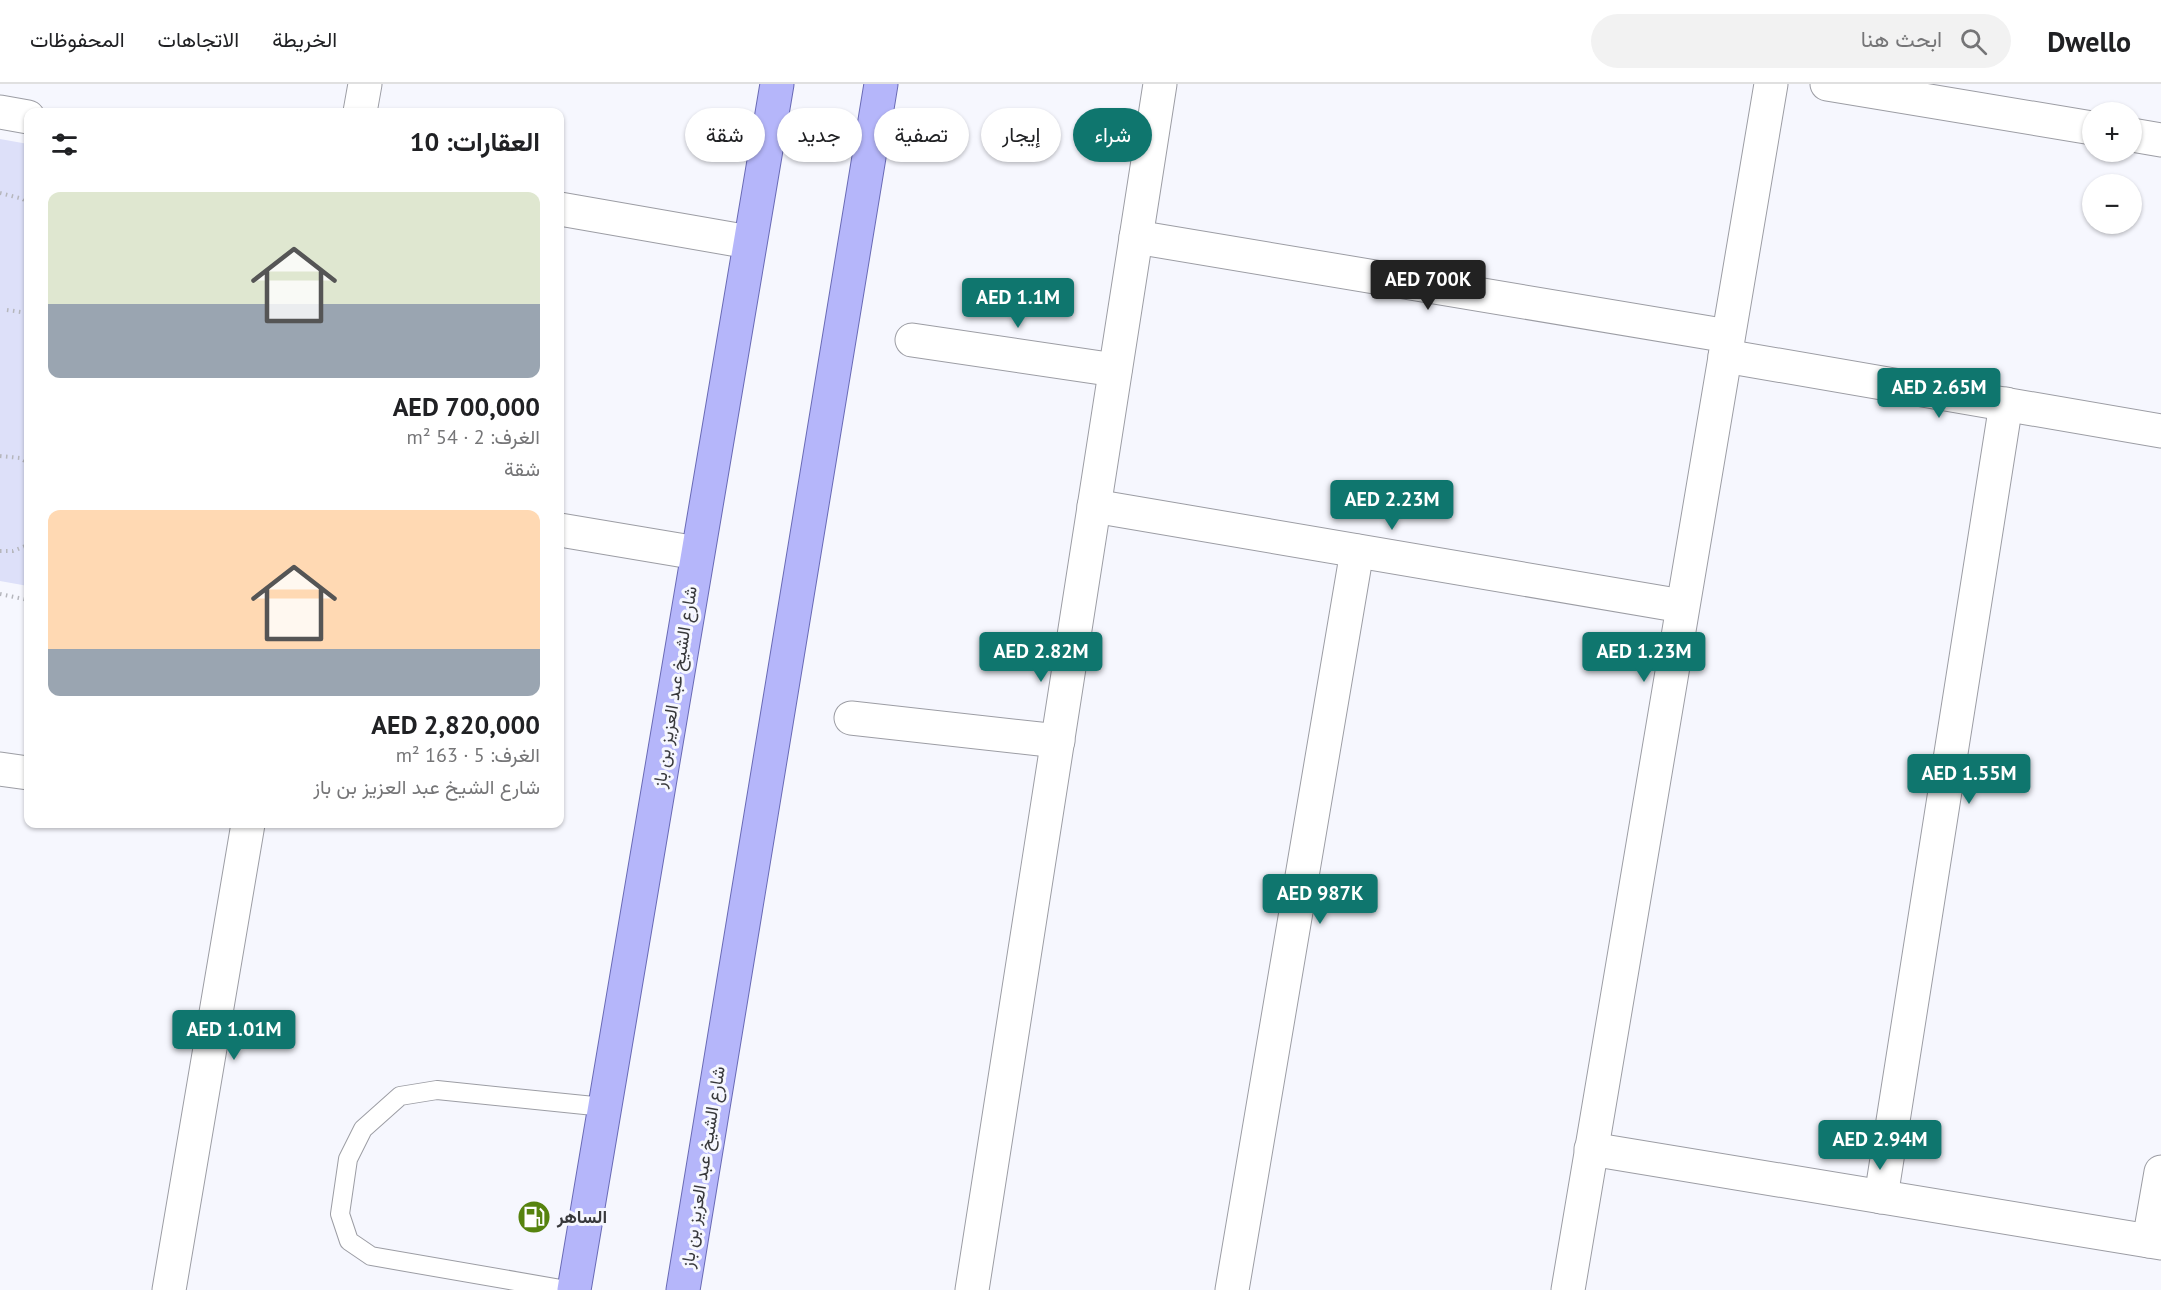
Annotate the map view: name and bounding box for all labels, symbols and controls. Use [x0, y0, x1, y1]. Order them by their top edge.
search box [1591, 14, 2011, 68]
text: Dwello [2047, 23, 2131, 60]
text: ابحث هنا [1861, 25, 1942, 53]
icon: search [1957, 25, 1990, 58]
text: المحفوظات [30, 26, 125, 53]
text: الاتجاهات [158, 26, 239, 53]
text: الخريطة [272, 26, 337, 53]
map controls [2082, 102, 2142, 234]
button: + [2082, 102, 2142, 162]
chip: شقة [685, 108, 765, 162]
chip: جديد [777, 108, 862, 162]
chip: تصفية [874, 108, 969, 162]
chip: إيجار [981, 108, 1061, 162]
chip: شراء [1073, 108, 1152, 162]
text: العقارات: 10 [410, 125, 540, 158]
icon: filters [48, 128, 81, 161]
button: − [2082, 174, 2142, 234]
icon: home [240, 231, 348, 339]
pin: AED 700K [1366, 260, 1490, 311]
text: AED 700K [1385, 266, 1471, 292]
pin: AED 1.1M [956, 278, 1080, 329]
text: AED 1.1M [976, 284, 1060, 310]
pin: AED 2.65M [1870, 368, 2008, 419]
text: AED 2.65M [1891, 374, 1987, 400]
text: AED 700,000 [393, 390, 540, 423]
text: الغرف: 2 · 54 m² [407, 424, 540, 450]
text: شقة [504, 456, 540, 482]
pin: AED 2.23M [1323, 480, 1461, 531]
text: AED 2.23M [1344, 486, 1440, 512]
icon: home [240, 549, 348, 657]
street label: شارع الشيخ عبد العزيز بن باز [647, 584, 703, 791]
pin: AED 2.82M [972, 632, 1110, 683]
pin: AED 1.23M [1575, 632, 1713, 683]
text: AED 2.82M [993, 638, 1089, 664]
text: AED 1.23M [1596, 638, 1692, 664]
text: AED 2,820,000 [371, 708, 540, 741]
text: الغرف: 5 · 163 m² [396, 742, 540, 768]
pin: AED 1.55M [1900, 754, 2038, 805]
text: AED 1.55M [1921, 760, 2017, 786]
text: شارع الشيخ عبد العزيز بن باز [313, 774, 540, 800]
pin: AED 987K [1258, 874, 1382, 925]
text: AED 987K [1277, 880, 1363, 906]
pin: AED 1.01M [165, 1010, 303, 1061]
text: AED 1.01M [186, 1016, 282, 1042]
street label: شارع الشيخ عبد العزيز بن باز [675, 1064, 731, 1271]
pin: AED 2.94M [1811, 1120, 1949, 1171]
text: AED 2.94M [1832, 1126, 1928, 1152]
fuel station icon: الساهر [516, 1199, 552, 1235]
place label: الساهر [556, 1205, 607, 1228]

